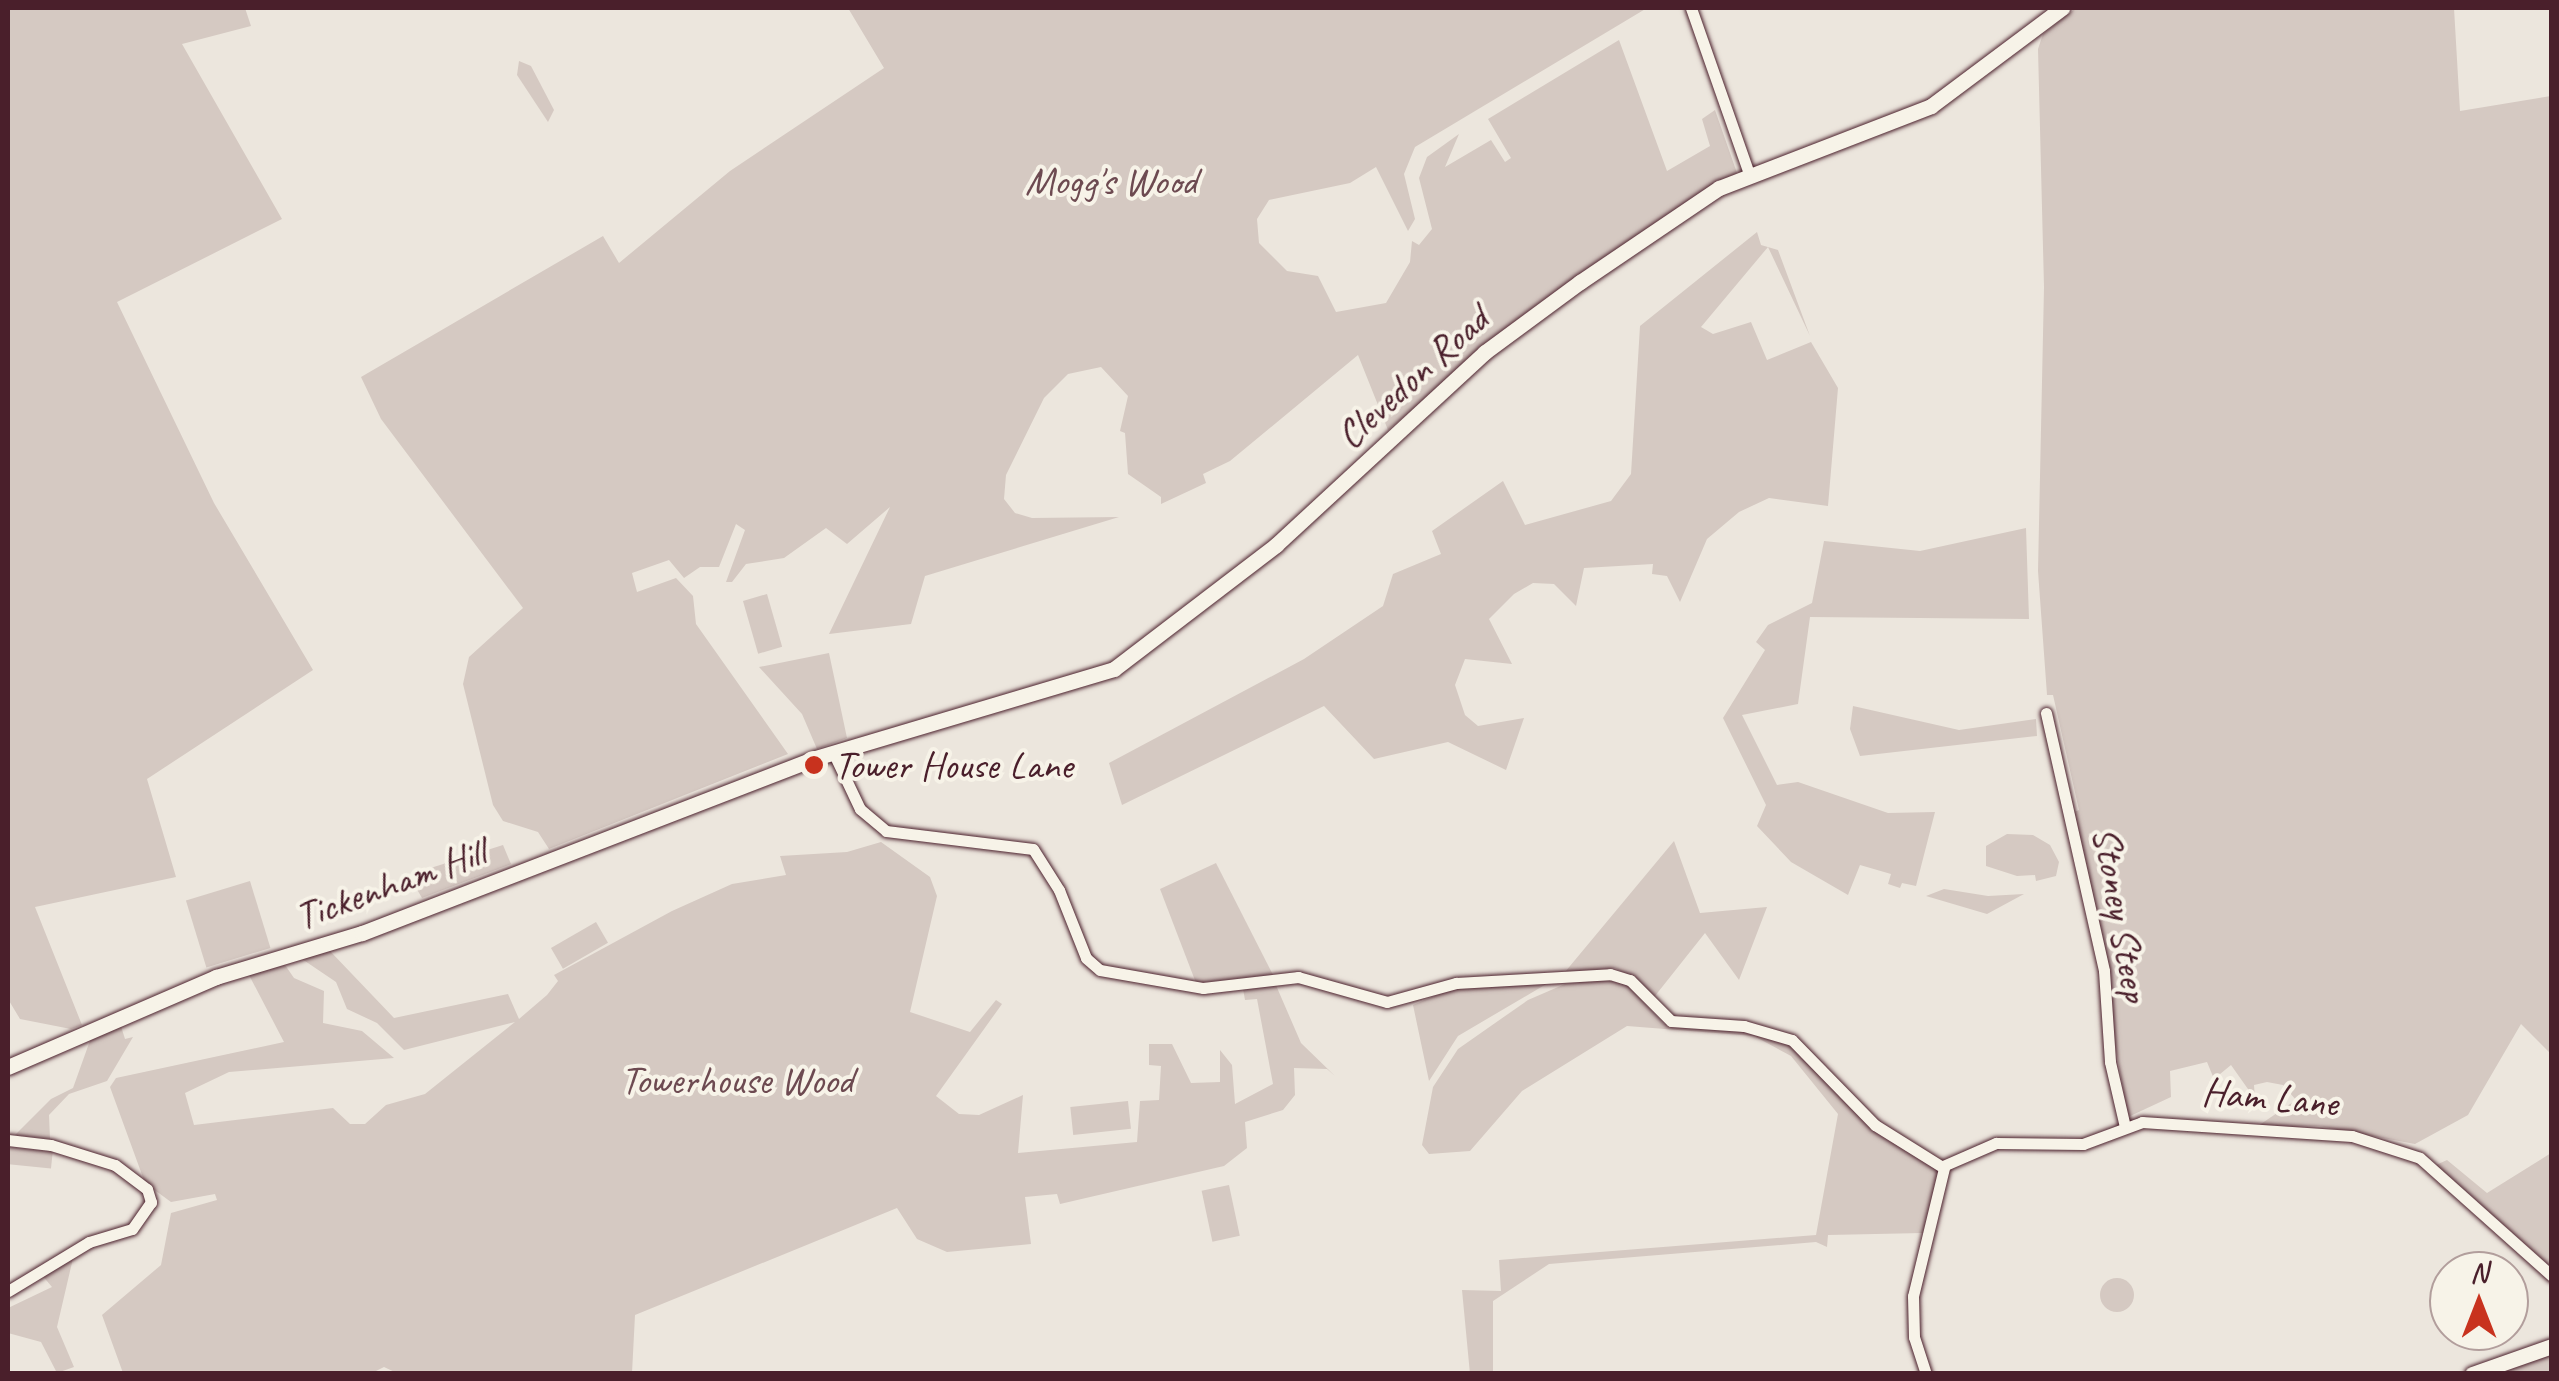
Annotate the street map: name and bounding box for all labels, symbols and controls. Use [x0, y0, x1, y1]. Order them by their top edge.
park label: Mogg's Wood [1025, 157, 1197, 205]
street label: Clevedon Road [1326, 296, 1498, 458]
place label: Tower House Lane [834, 741, 1073, 789]
marker: Tower House Lane [803, 754, 825, 776]
street label: Stoney Steep [2082, 823, 2160, 1005]
street label: Tickenham Hill [288, 827, 492, 941]
park label: Towerhouse Wood [621, 1056, 853, 1104]
street label: Ham Lane [2199, 1067, 2341, 1127]
north arrow [2429, 1251, 2529, 1351]
text: N [2470, 1255, 2488, 1290]

